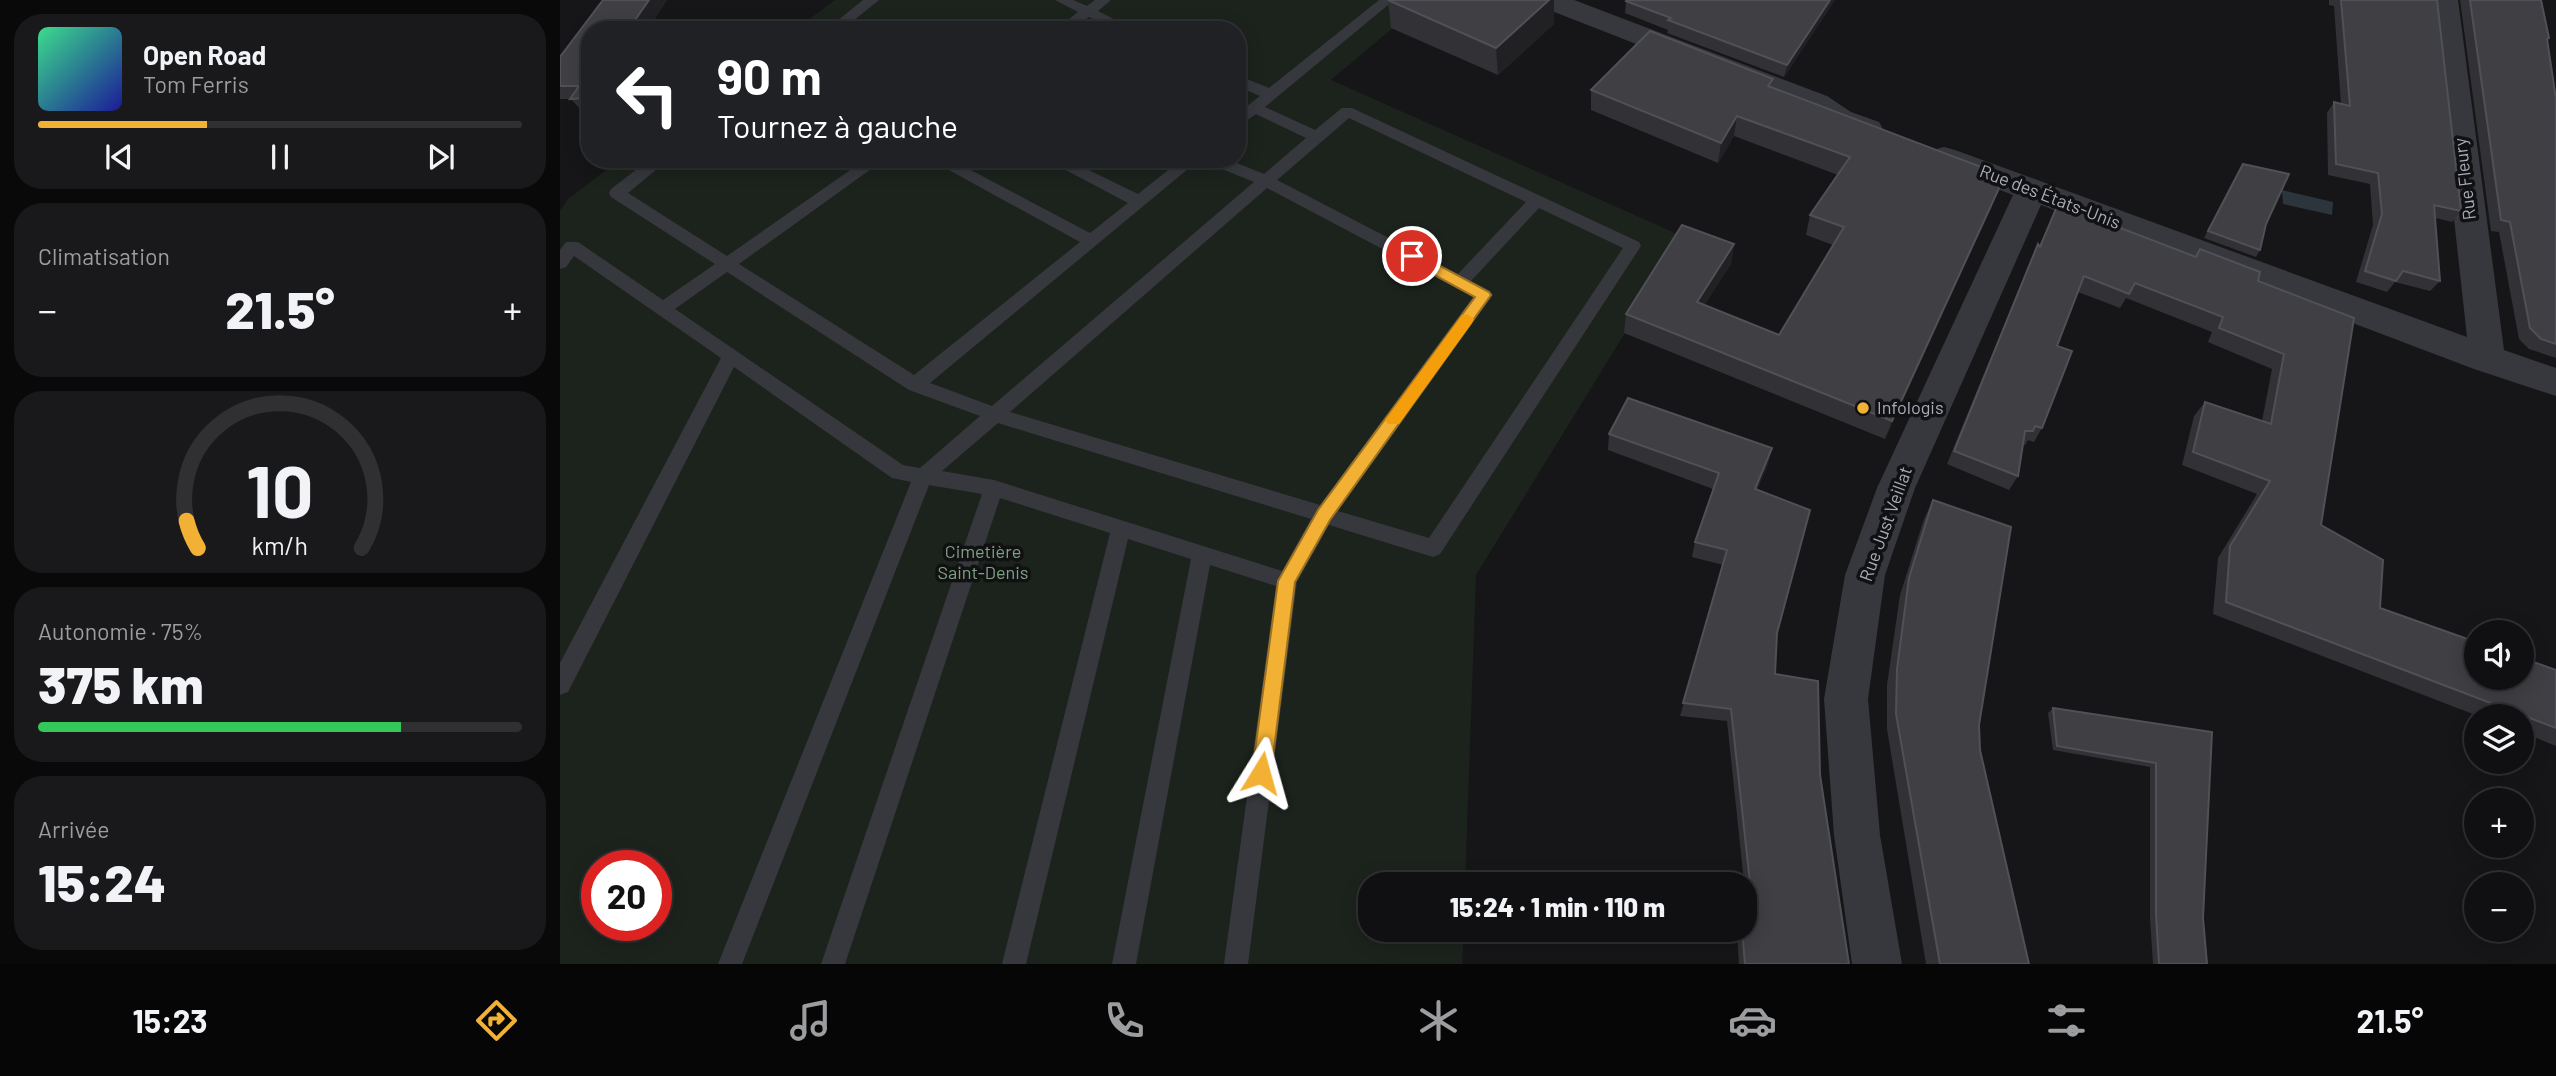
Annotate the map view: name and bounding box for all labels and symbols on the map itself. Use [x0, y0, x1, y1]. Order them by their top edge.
street label: Rue Fleury [2448, 137, 2480, 222]
street label: Rue des États-Unis [1977, 159, 2124, 233]
pin [1382, 226, 1442, 286]
place label: Infologis [1877, 396, 1944, 418]
marker: Infologis [1855, 400, 1871, 416]
street label: Rue Just Veillat [1854, 463, 1916, 584]
park label: Cimetière Saint-Denis [937, 540, 1029, 583]
position arrow [1224, 736, 1298, 810]
speed limit sign: 20 [581, 850, 672, 941]

